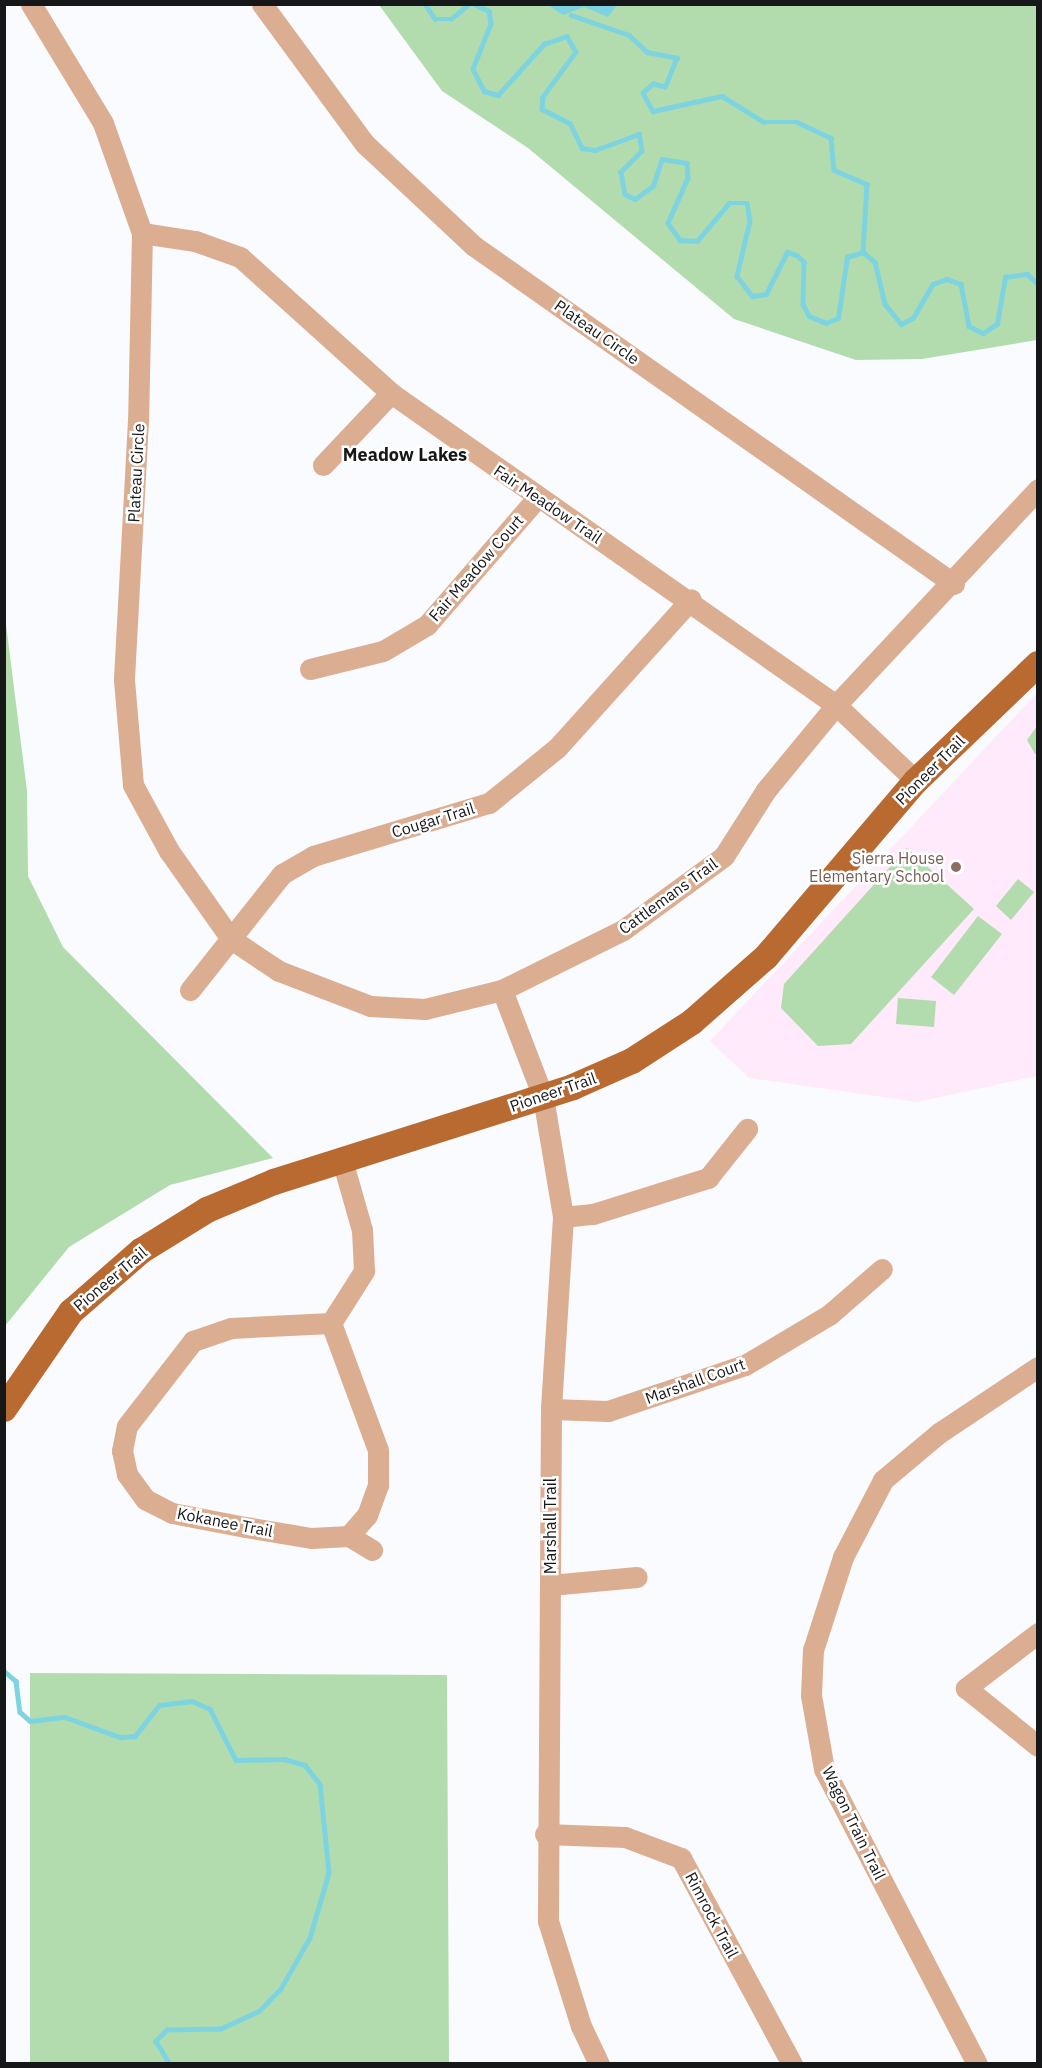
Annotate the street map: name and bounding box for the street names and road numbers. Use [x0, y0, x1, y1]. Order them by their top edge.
street label: Plateau Circle [551, 296, 643, 368]
street label: Plateau Circle [124, 423, 148, 523]
street label: Fair Meadow Trail [490, 461, 606, 547]
street label: Fair Meadow Court [425, 511, 527, 625]
street label: Pioneer Trail [891, 731, 969, 809]
street label: Cougar Trail [389, 798, 477, 842]
street label: Cattlemans Trail [615, 854, 721, 938]
street label: Pioneer Trail [507, 1068, 599, 1116]
street label: Pioneer Trail [69, 1243, 151, 1315]
street label: Marshall Court [642, 1354, 748, 1408]
street label: Marshall Trail [540, 1478, 560, 1574]
street label: Kokanee Trail [175, 1503, 275, 1541]
street label: Wagon Train Trail [818, 1763, 890, 1883]
street label: Rimrock Trail [681, 1869, 743, 1961]

